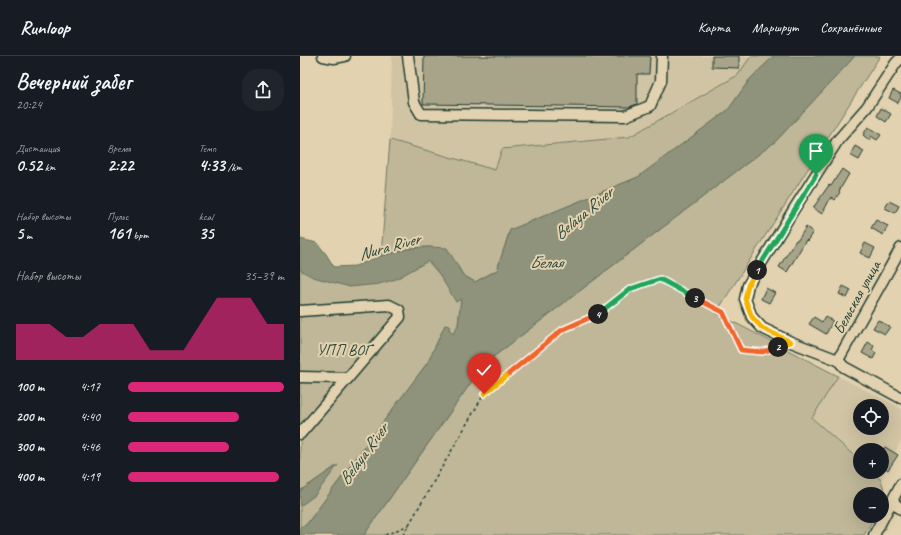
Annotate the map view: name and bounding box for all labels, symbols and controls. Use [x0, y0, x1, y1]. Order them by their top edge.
text: Runloop [20, 16, 70, 40]
text: Карта [698, 19, 730, 36]
text: Маршрут [752, 19, 798, 36]
text: Сохранённые [820, 19, 881, 36]
text: Вечерний забег [16, 68, 131, 96]
button: share [242, 69, 284, 111]
text: 20:24 [16, 97, 42, 113]
pin [799, 134, 833, 175]
icon: arrive [805, 140, 827, 162]
text: Дистанция [16, 141, 60, 155]
text: Время [107, 141, 131, 155]
text: Темп [199, 141, 216, 155]
text: 0.52 [16, 155, 42, 176]
text: 2:22 [107, 155, 134, 176]
text: 4:33 [199, 155, 225, 176]
text: km [42, 160, 55, 174]
text: /km [225, 160, 242, 174]
water label: Belaya River [549, 181, 619, 244]
text: Набор высоты [16, 209, 71, 223]
text: Пульс [107, 209, 129, 223]
text: kcal [199, 209, 213, 223]
text: 5 [16, 223, 23, 244]
text: 161 [107, 223, 131, 244]
text: 35 [199, 223, 214, 244]
text: m [23, 228, 32, 242]
text: bpm [131, 228, 148, 242]
water label: Nura River [356, 228, 425, 265]
water label: Белая [530, 252, 565, 273]
street label: Бельская улица [829, 256, 886, 338]
pin: 1 [747, 260, 767, 280]
text: 1 [755, 263, 759, 277]
text: Набор высоты [16, 268, 81, 284]
text: 35–39 m [244, 268, 284, 284]
pin: 3 [685, 288, 705, 308]
text: 3 [693, 291, 697, 305]
pin: 4 [588, 304, 608, 324]
text: 4 [596, 307, 600, 321]
pin: 2 [768, 337, 788, 357]
park label: УПП ВОГ [317, 340, 375, 360]
text: 2 [776, 340, 780, 354]
pin [467, 353, 501, 394]
icon: check [473, 359, 495, 381]
text: 100 m [16, 379, 44, 395]
text: 4:17 [80, 379, 100, 395]
map controls [853, 399, 889, 523]
button: locate [853, 399, 889, 435]
text: 200 m [16, 409, 44, 425]
text: 4:40 [80, 409, 100, 425]
water label: Belaya River [334, 417, 394, 489]
text: 300 m [16, 439, 44, 455]
text: 4:46 [80, 439, 100, 455]
button: + [853, 443, 889, 479]
text: 400 m [16, 469, 44, 485]
text: 4:19 [80, 469, 100, 485]
button: − [853, 487, 889, 523]

